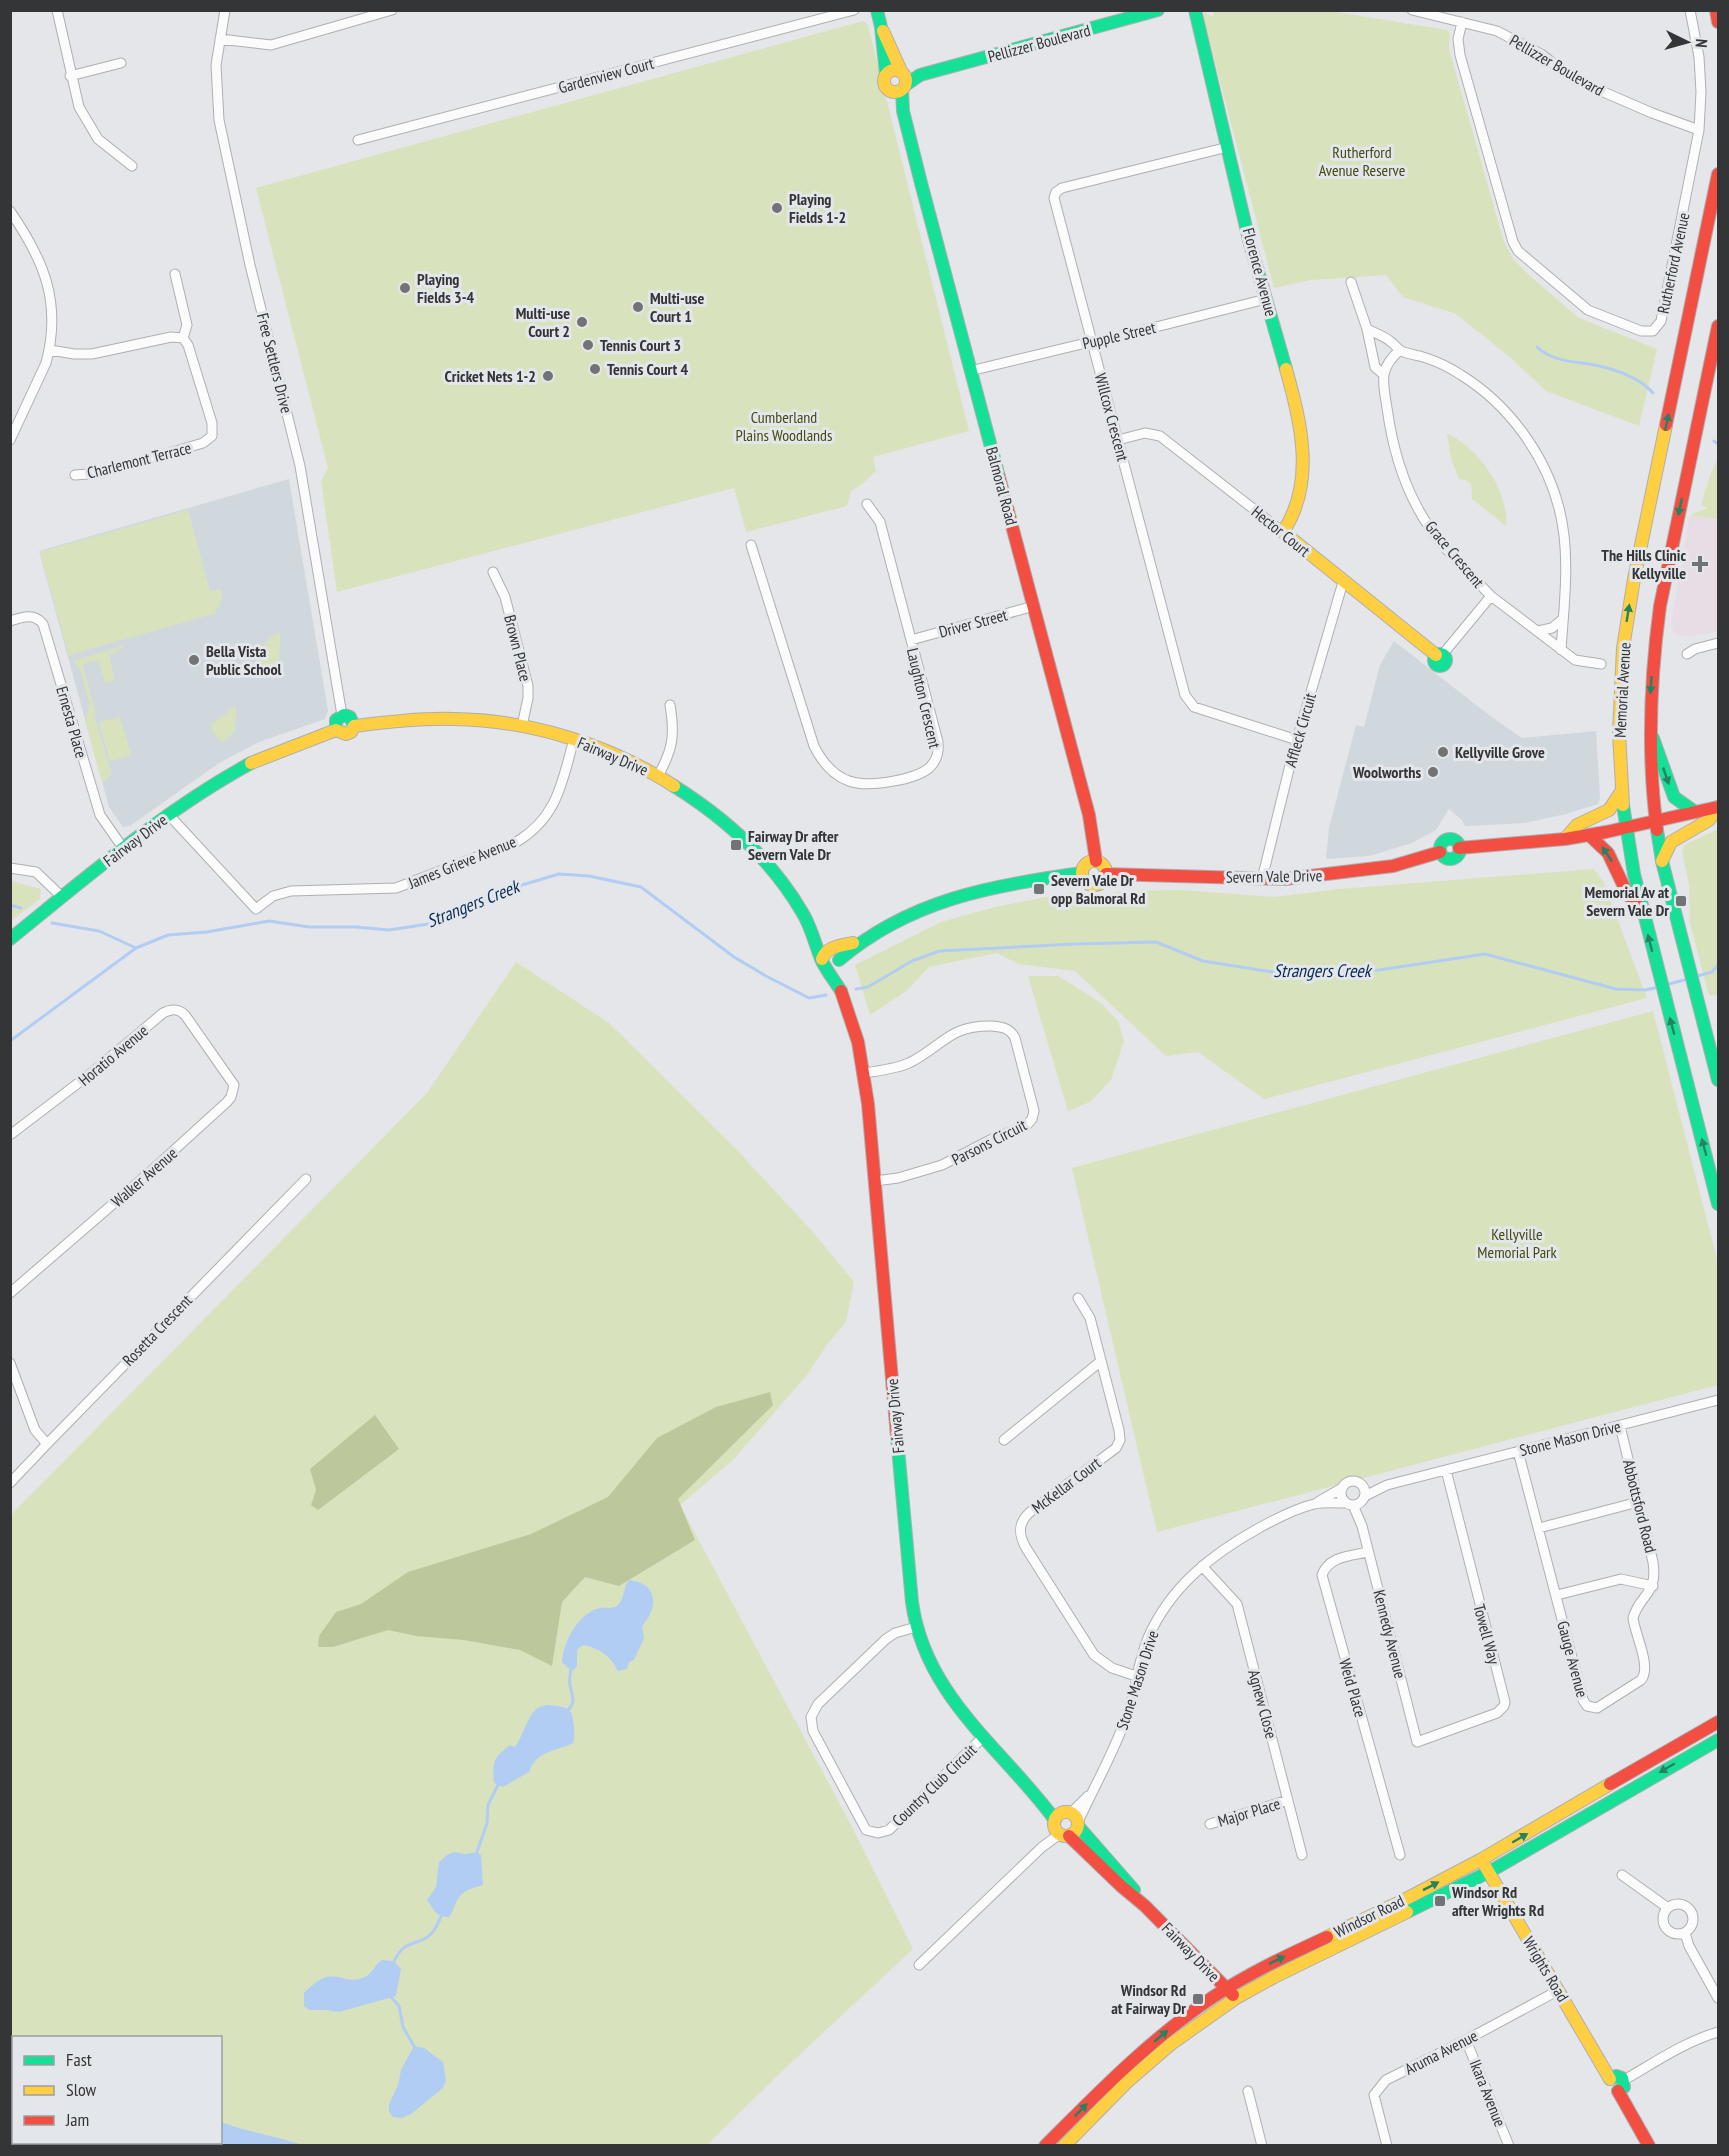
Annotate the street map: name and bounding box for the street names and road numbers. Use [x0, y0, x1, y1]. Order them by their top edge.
street label: Pellizzer Boulevard [986, 20, 1093, 66]
street label: Pellizzer Boulevard [1506, 30, 1608, 100]
street label: Gardenview Court [556, 53, 656, 97]
street label: Rutherford Avenue [1653, 211, 1693, 315]
street label: Florence Avenue [1239, 226, 1281, 318]
street label: Free Settlers Drive [253, 311, 297, 415]
street label: Pupple Street [1080, 317, 1158, 353]
street label: Willcox Crescent [1091, 371, 1133, 464]
street label: Charlemont Terrace [85, 437, 193, 483]
street label: Balmoral Road [982, 445, 1022, 527]
street label: Hector Court [1248, 501, 1315, 561]
street label: Grace Crescent [1421, 517, 1489, 592]
street label: Driver Street [937, 604, 1010, 642]
street label: Brown Place [500, 613, 536, 683]
street label: Memorial Avenue [1610, 642, 1634, 738]
street label: Laughton Crescent [903, 646, 945, 751]
street label: Ernesta Place [52, 684, 92, 760]
street label: Affleck Circuit [1280, 690, 1320, 769]
street label: Fairway Drive [575, 732, 651, 780]
street label: Fairway Drive [99, 810, 171, 870]
street label: James Grieve Avenue [404, 831, 519, 893]
street label: Severn Vale Drive [1226, 865, 1322, 887]
street label: Horatio Avenue [74, 1020, 152, 1090]
street label: Parsons Circuit [948, 1114, 1030, 1169]
street label: Walker Avenue [107, 1143, 181, 1211]
street label: Rosetta Crescent [118, 1290, 196, 1370]
street label: Fairway Drive [882, 1378, 908, 1454]
street label: Stone Mason Drive [1517, 1416, 1623, 1460]
street label: McKellar Court [1028, 1452, 1105, 1517]
street label: Abbottsford Road [1619, 1457, 1661, 1555]
street label: Kennedy Avenue [1369, 1588, 1411, 1680]
street label: Towell Way [1469, 1602, 1505, 1666]
street label: Gauge Avenue [1553, 1619, 1593, 1699]
street label: Stone Mason Drive [1112, 1628, 1162, 1732]
street label: Weid Place [1335, 1656, 1371, 1720]
street label: Agnew Close [1244, 1667, 1282, 1741]
street label: Country Club Circuit [888, 1739, 981, 1830]
street label: Major Place [1215, 1793, 1283, 1831]
street label: Windsor Road [1331, 1890, 1407, 1942]
street label: Fairway Drive [1158, 1918, 1224, 1986]
street label: Wrights Road [1519, 1933, 1573, 2005]
street label: Aruma Avenue [1401, 2025, 1481, 2079]
street label: Ikara Avenue [1466, 2057, 1510, 2129]

